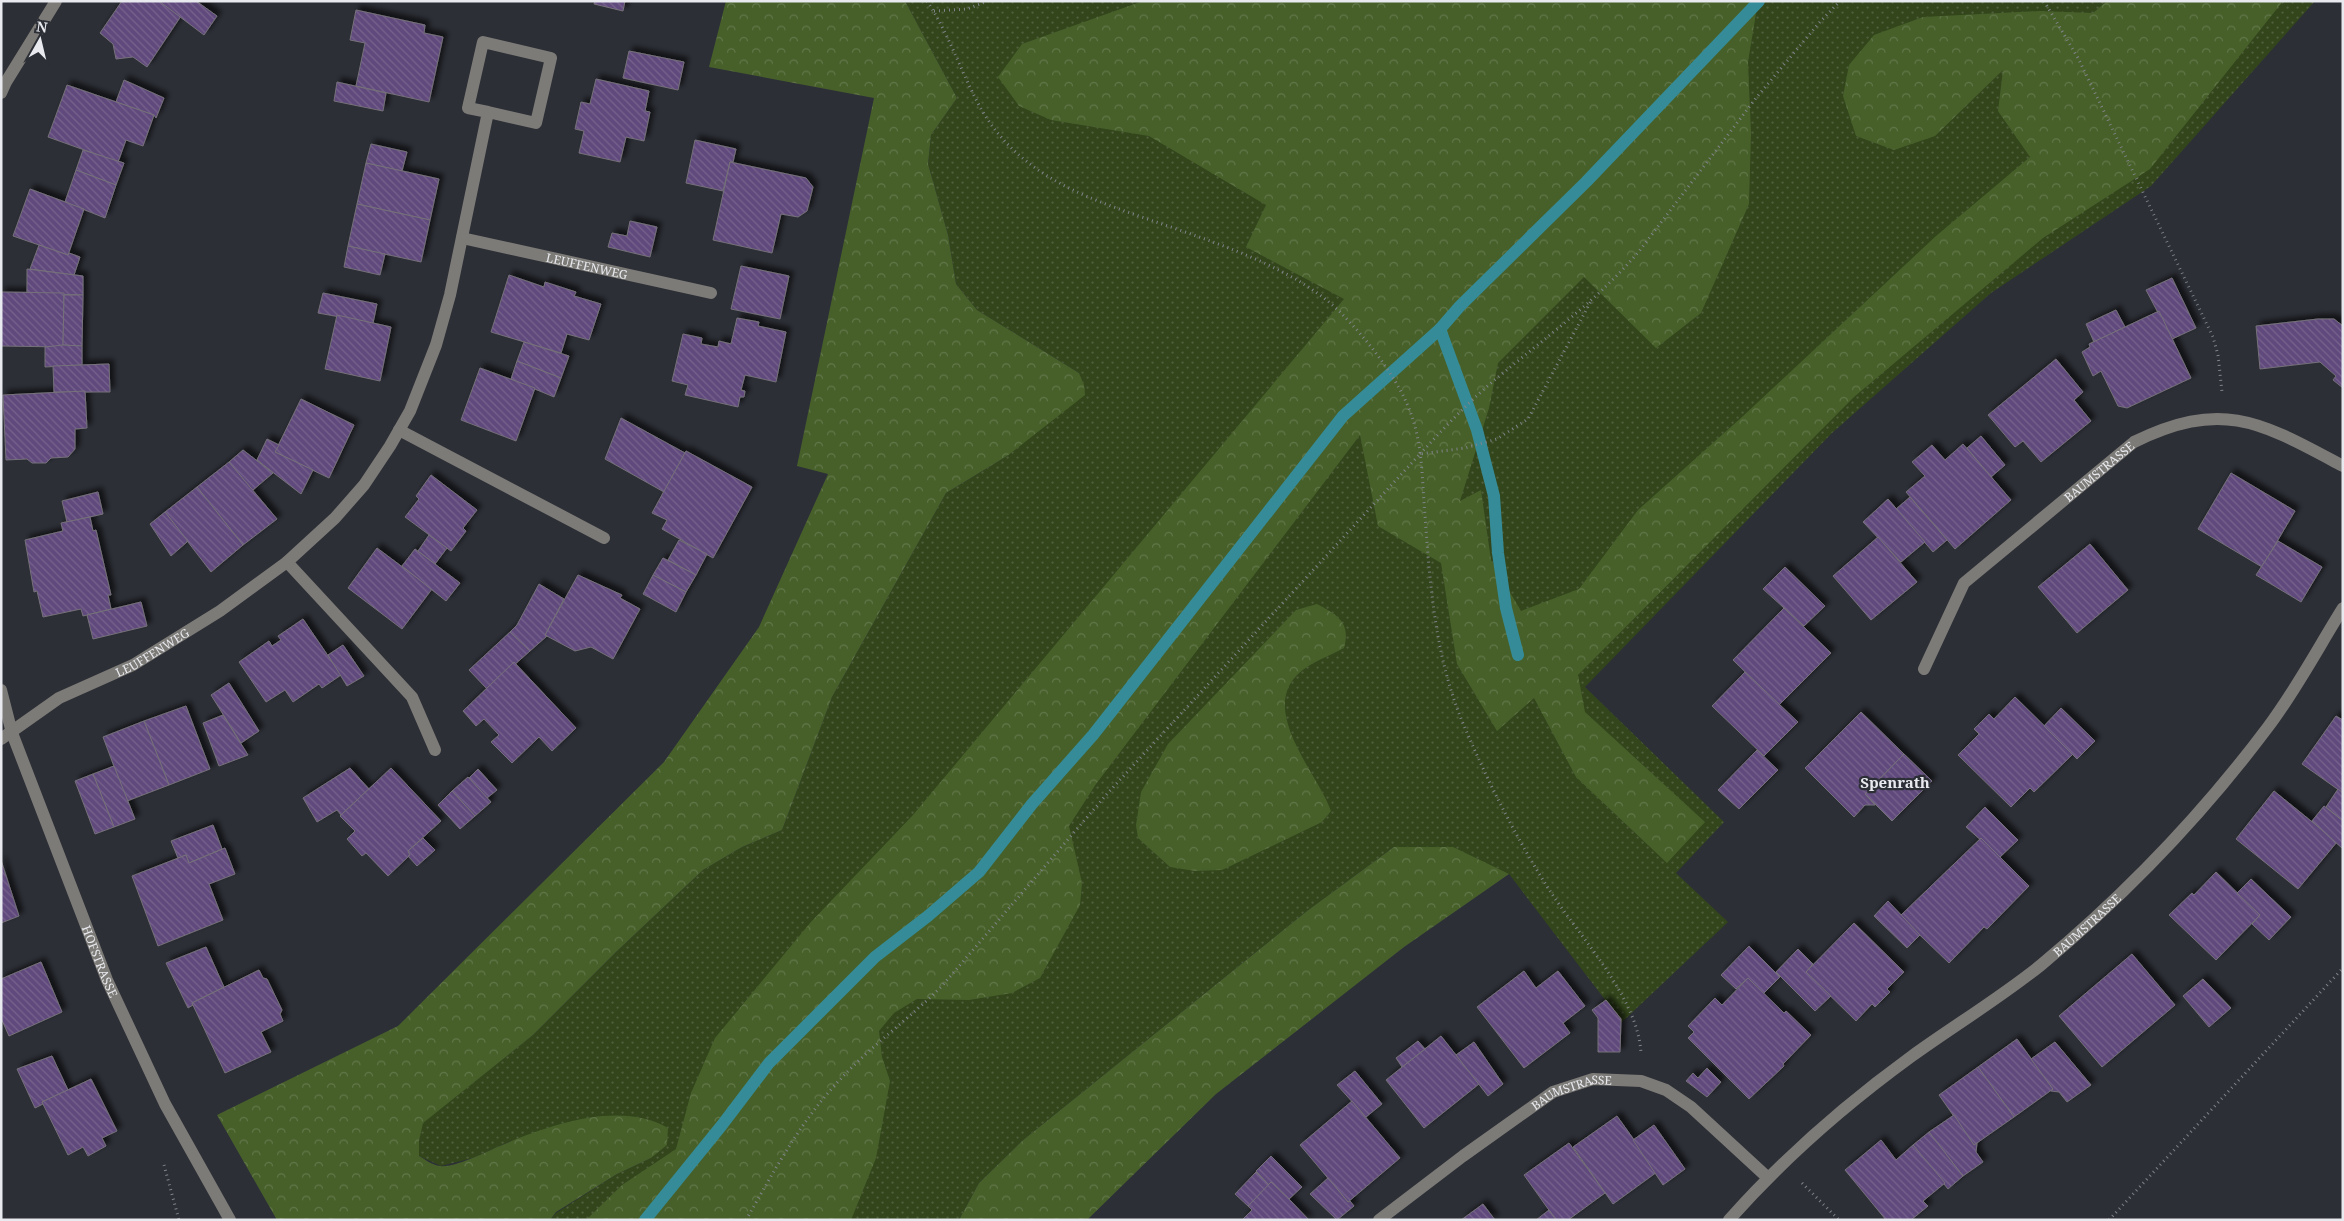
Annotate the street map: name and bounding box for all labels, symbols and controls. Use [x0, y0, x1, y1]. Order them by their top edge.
north arrow [15, 15, 65, 65]
text: N [35, 16, 49, 37]
street label: LEUFFENWEG [545, 248, 630, 283]
street label: BAUMSTRASSE [2060, 437, 2137, 505]
street label: LEUFFENWEG [113, 624, 193, 680]
district label: Spenrath [1860, 772, 1930, 792]
street label: BAUMSTRASSE [2049, 889, 2124, 960]
street label: HOFSTRASSE [78, 923, 122, 1000]
street label: BAUMSTRASSE [1528, 1070, 1612, 1114]

